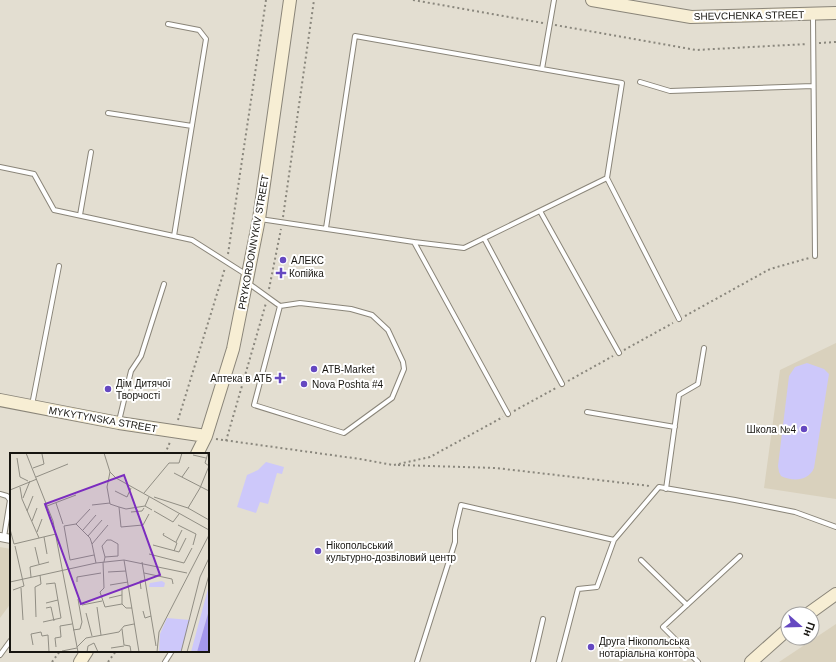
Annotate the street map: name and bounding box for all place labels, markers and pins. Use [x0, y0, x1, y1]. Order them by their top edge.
marker: АЛЕКС [278, 255, 288, 265]
place label: АЛЕКС [291, 255, 324, 266]
marker: Копійка [276, 268, 286, 278]
place label: Копійка [289, 268, 324, 279]
marker: ATB-Market [309, 364, 319, 374]
place label: ATB-Market [322, 364, 375, 375]
place label: Аптека в АТБ [210, 373, 272, 384]
marker: Аптека в АТБ [275, 373, 285, 383]
place label: Дім Дитячої Творчості [116, 378, 171, 401]
marker: Nova Poshta #4 [299, 379, 309, 389]
place label: Nova Poshta #4 [312, 379, 384, 390]
marker: Дім Дитячої Творчості [103, 384, 113, 394]
place label: Школа №4 [747, 424, 796, 435]
marker: Школа №4 [799, 424, 809, 434]
place label: Нікопольський культурно-дозвіловий центр [326, 540, 457, 563]
marker: Нікопольський культурно-дозвіловий центр [313, 546, 323, 556]
place label: Друга Нікопольська нотаріальна контора [599, 636, 695, 659]
marker: Друга Нікопольська нотаріальна контора [586, 642, 596, 652]

